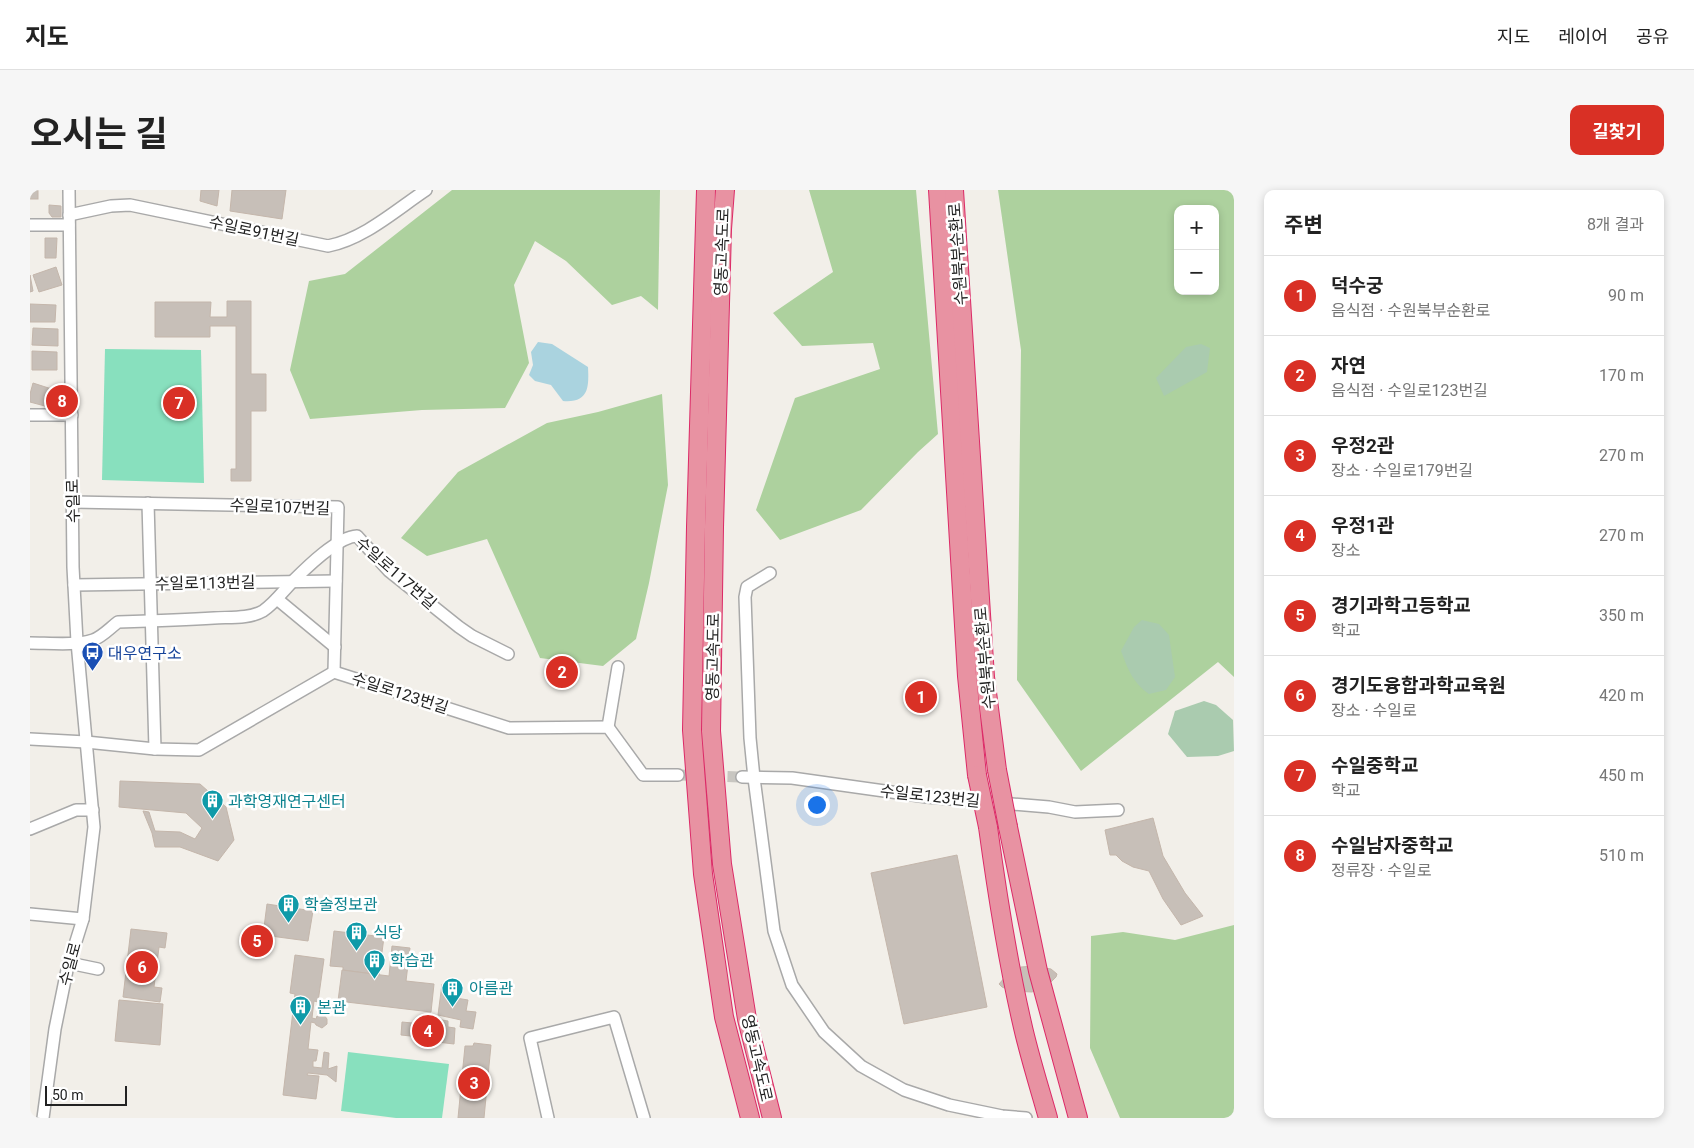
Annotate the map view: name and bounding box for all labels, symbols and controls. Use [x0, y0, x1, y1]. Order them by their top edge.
text: 지도 [25, 23, 69, 51]
text: 지도 [1497, 26, 1530, 47]
text: 레이어 [1558, 26, 1608, 47]
text: 공유 [1636, 26, 1669, 47]
button: 길찾기 [1570, 105, 1664, 155]
text: 오시는 길 [30, 114, 168, 155]
street label: 수원북부순환로 [945, 202, 971, 306]
map controls [1174, 205, 1219, 295]
button: + [1174, 205, 1219, 250]
street label: 영동고속도로 [711, 207, 733, 296]
street label: 수일로91번길 [207, 212, 301, 250]
text: 주변 [1284, 213, 1323, 237]
text: 8개 결과 [1587, 215, 1644, 234]
button: − [1174, 250, 1219, 295]
text: 덕수궁 [1331, 274, 1383, 297]
text: 1 [1295, 286, 1305, 305]
text: 90 m [1608, 286, 1644, 305]
text: 음식점 · 수원북부순환로 [1331, 301, 1490, 320]
text: 자연 [1331, 354, 1366, 377]
text: 2 [1295, 366, 1305, 385]
text: 170 m [1599, 366, 1644, 385]
text: 음식점 · 수일로123번길 [1331, 381, 1488, 400]
pin: 8 [46, 382, 78, 420]
pin: 7 [163, 384, 195, 422]
text: 우정2관 [1331, 434, 1394, 457]
text: 3 [1295, 446, 1305, 465]
text: 270 m [1599, 446, 1644, 465]
text: 장소 · 수일로179번길 [1331, 461, 1473, 480]
street label: 수일로 [63, 478, 83, 523]
street label: 수일로107번길 [229, 496, 331, 518]
text: 우정1관 [1331, 514, 1394, 537]
text: 4 [1295, 526, 1305, 545]
text: 270 m [1599, 526, 1644, 545]
street label: 수일로117번길 [352, 533, 440, 613]
text: 장소 [1331, 541, 1360, 560]
street label: 수일로113번길 [155, 573, 255, 593]
text: 경기과학고등학교 [1331, 594, 1471, 617]
street label: 수원북부순환로 [971, 606, 999, 710]
text: 5 [1295, 606, 1305, 625]
text: 350 m [1599, 606, 1644, 625]
street label: 영동고속도로 [703, 612, 723, 701]
text: 학교 [1331, 621, 1360, 640]
bus stop icon: 대우연구소 [80, 641, 104, 672]
place label: 대우연구소 [108, 644, 182, 663]
pin: 2 [546, 653, 578, 691]
street label: 수일로123번길 [349, 668, 451, 718]
text: 경기도융합과학교육원 [1331, 674, 1506, 697]
pin: 1 [905, 678, 937, 716]
text: 6 [1295, 686, 1305, 705]
text: 420 m [1599, 686, 1644, 705]
text: 장소 · 수일로 [1331, 701, 1417, 720]
text: 수일중학교 [1331, 754, 1418, 777]
text: 7 [1295, 766, 1305, 785]
text: 450 m [1599, 766, 1644, 785]
street label: 수일로123번길 [879, 781, 981, 811]
text: 학교 [1331, 781, 1360, 800]
building icon: 과학영재연구센터 [200, 789, 224, 820]
place label: 과학영재연구센터 [228, 792, 346, 811]
your location [804, 792, 830, 818]
text: 수일남자중학교 [1331, 834, 1453, 857]
text: 8 [1295, 846, 1305, 865]
text: 510 m [1599, 846, 1644, 865]
text: 정류장 · 수일로 [1331, 861, 1431, 880]
building icon: 학술정보관 [276, 892, 300, 923]
place label: 학술정보관 [304, 895, 378, 914]
building icon: 식당 [345, 920, 369, 951]
pin: 5 [241, 922, 273, 960]
place label: 식당 [373, 923, 403, 942]
street label: 수일로 [55, 940, 85, 988]
pin: 6 [126, 948, 158, 986]
building icon: 학습관 [362, 948, 386, 979]
place label: 학습관 [390, 951, 434, 970]
building icon: 아름관 [441, 976, 465, 1007]
place label: 아름관 [469, 979, 513, 998]
building icon: 본관 [289, 995, 313, 1026]
place label: 본관 [317, 998, 347, 1017]
pin: 4 [412, 1012, 444, 1050]
street label: 영동고속도로 [738, 1013, 776, 1103]
pin: 3 [458, 1064, 490, 1102]
scale bar [45, 1083, 128, 1106]
text: 50 m [52, 1087, 84, 1103]

